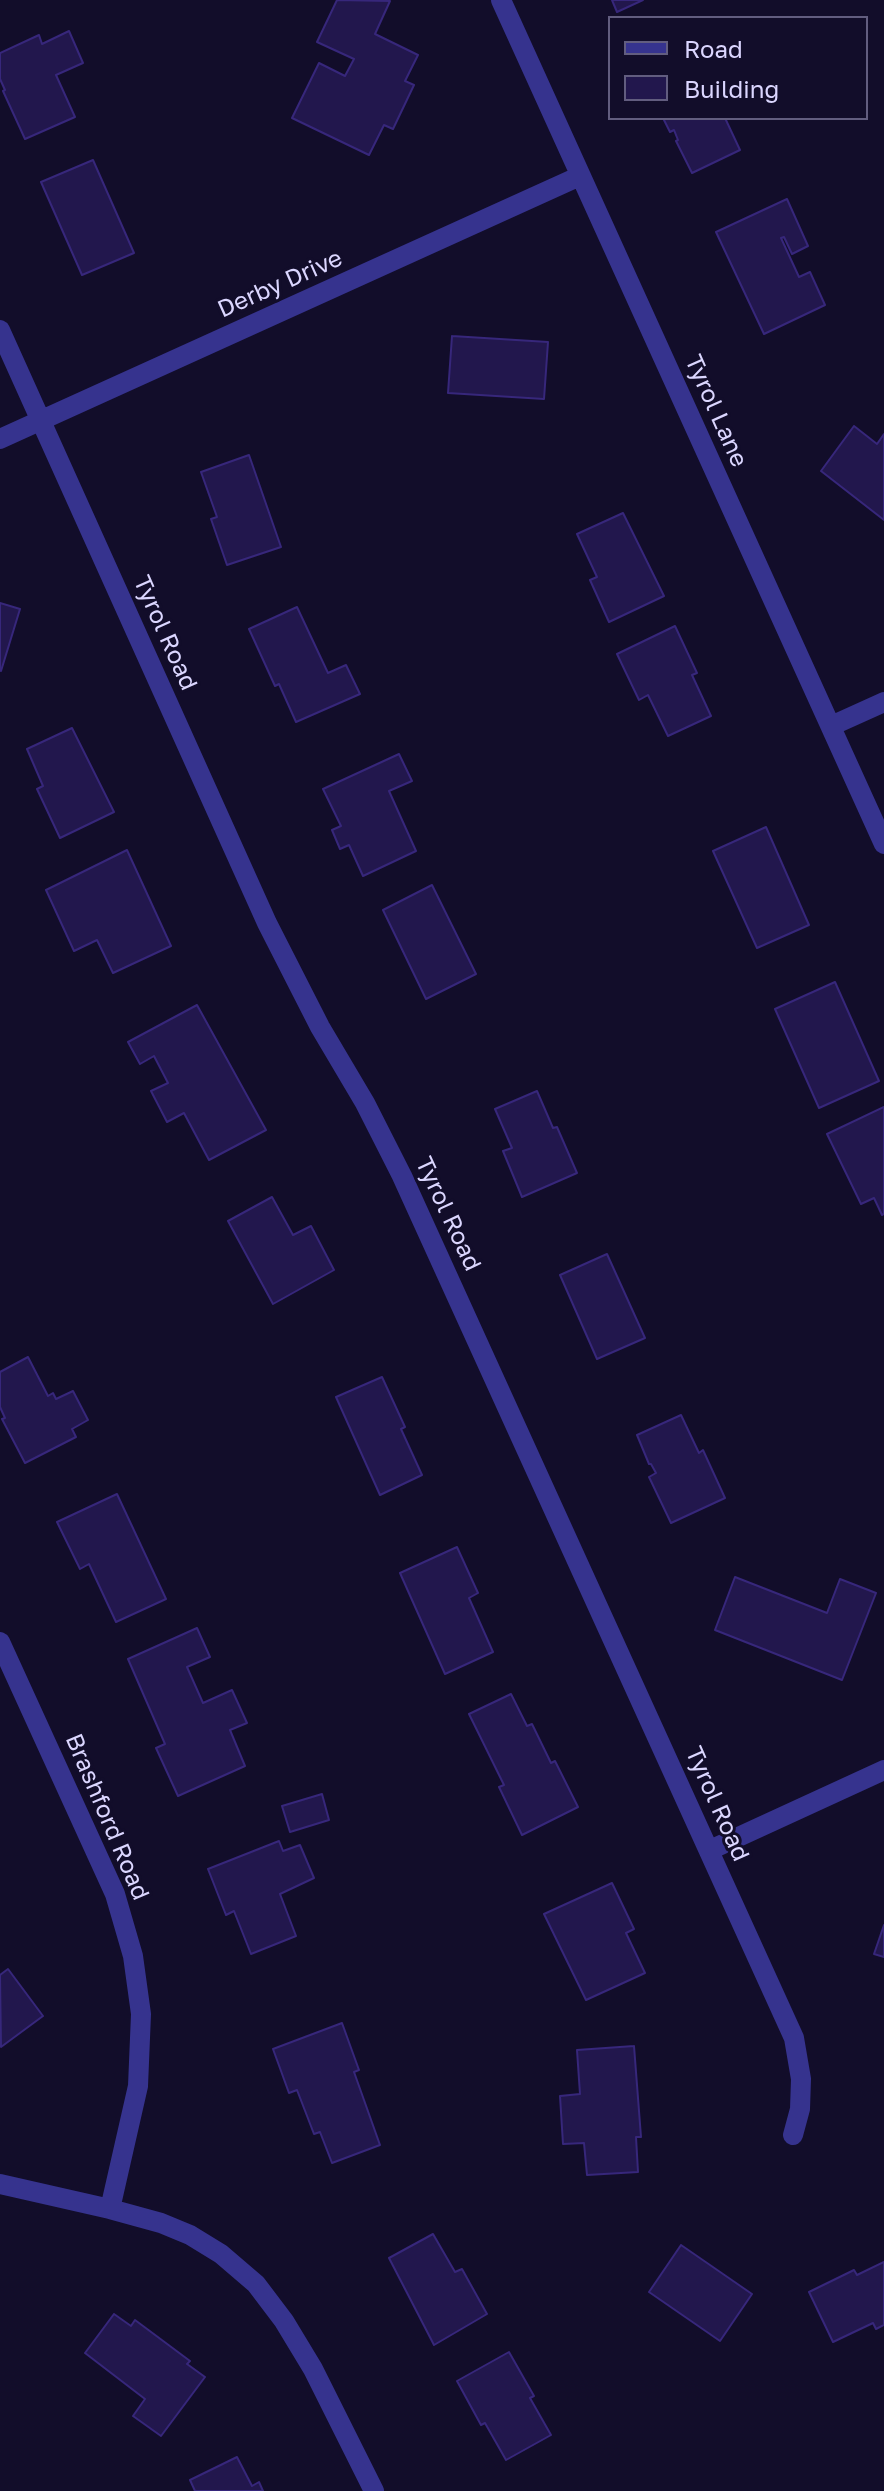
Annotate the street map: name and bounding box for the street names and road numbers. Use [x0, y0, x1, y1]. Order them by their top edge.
street label: Derby Drive [213, 244, 347, 324]
street label: Tyrol Lane [678, 350, 754, 472]
street label: Tyrol Road [127, 571, 203, 695]
street label: Tyrol Road [409, 1152, 487, 1276]
street label: Brashford Road [59, 1730, 155, 1904]
street label: Tyrol Road [679, 1742, 755, 1866]

